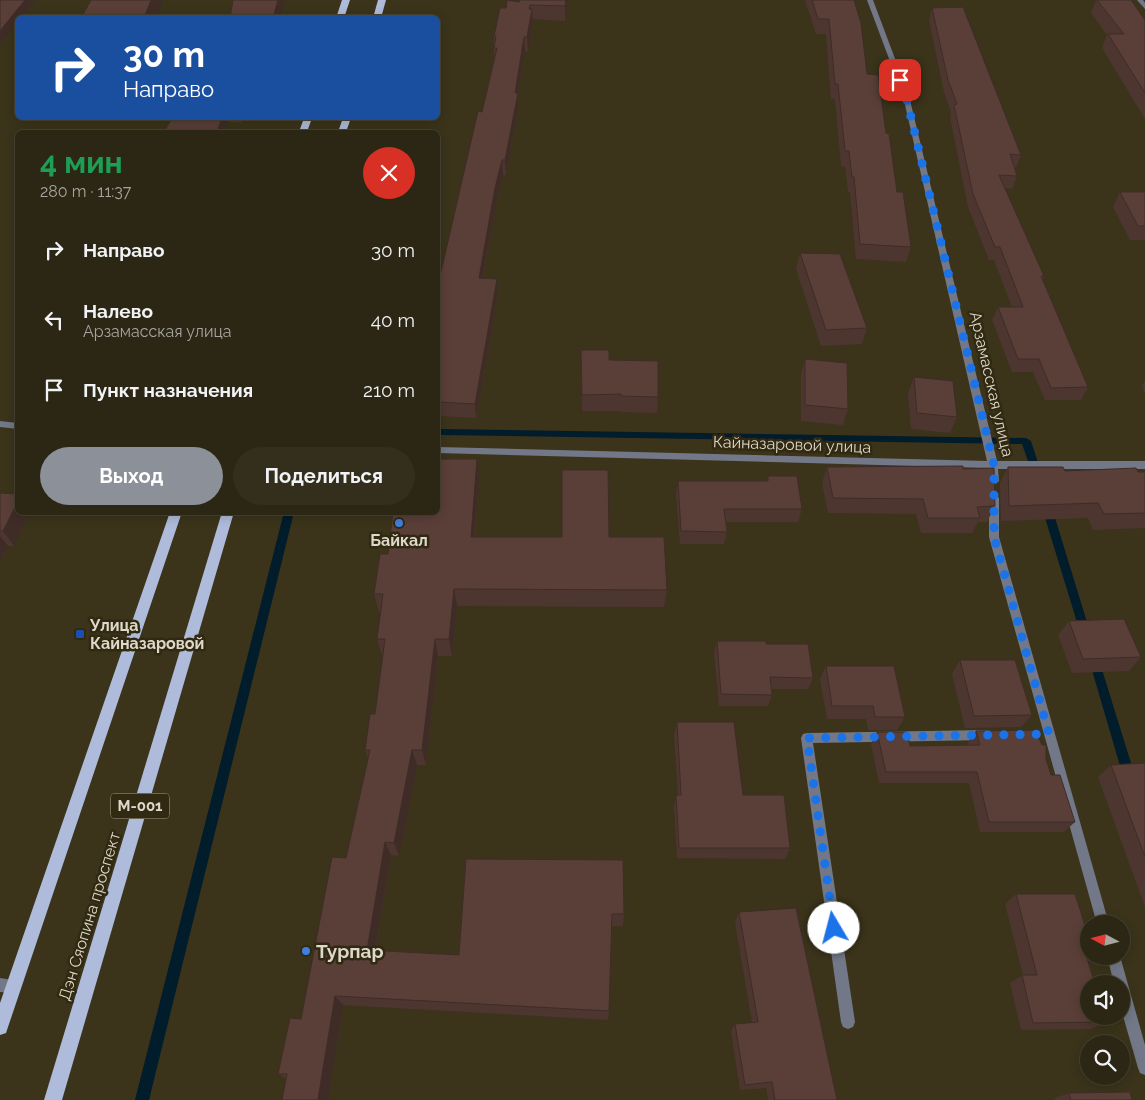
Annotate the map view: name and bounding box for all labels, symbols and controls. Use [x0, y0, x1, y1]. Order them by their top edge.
text: 30 m [123, 34, 205, 75]
icon: right [40, 35, 105, 100]
pin [879, 59, 921, 101]
icon: arrive [886, 66, 914, 94]
text: Направо [123, 76, 214, 102]
text: 4 мин [40, 145, 123, 180]
button: close [363, 147, 415, 199]
text: 280 m · 11:37 [40, 182, 131, 201]
icon: right [40, 236, 68, 264]
text: Направо [83, 239, 164, 261]
text: 30 m [371, 239, 415, 261]
text: Налево [83, 300, 153, 322]
icon: left [40, 306, 68, 334]
text: 40 m [371, 309, 415, 331]
street label: Арзамасская улица [966, 310, 1017, 459]
text: Арзамасская улица [83, 322, 231, 341]
icon: arrive [40, 376, 68, 404]
text: Пункт назначения [83, 379, 253, 401]
text: 210 m [363, 379, 415, 401]
street label: Кайназаровой улица [713, 432, 871, 457]
button: Выход [40, 447, 223, 505]
button: Поделиться [233, 447, 415, 505]
marker: Байкал [393, 517, 405, 529]
place label: Байкал [370, 531, 428, 550]
place label: Улица Кайназаровой [89, 616, 204, 653]
marker: Улица Кайназаровой [74, 628, 86, 640]
road number: M-001 [111, 794, 169, 818]
street label: Дэн Сяопина проспект [55, 829, 124, 1003]
position arrow [807, 901, 859, 953]
north arrow [1080, 915, 1130, 965]
map controls [1080, 915, 1130, 1085]
place label: Турпар [316, 940, 383, 962]
marker: Турпар [300, 945, 312, 957]
button: sound [1080, 975, 1130, 1025]
button: search [1080, 1035, 1130, 1085]

